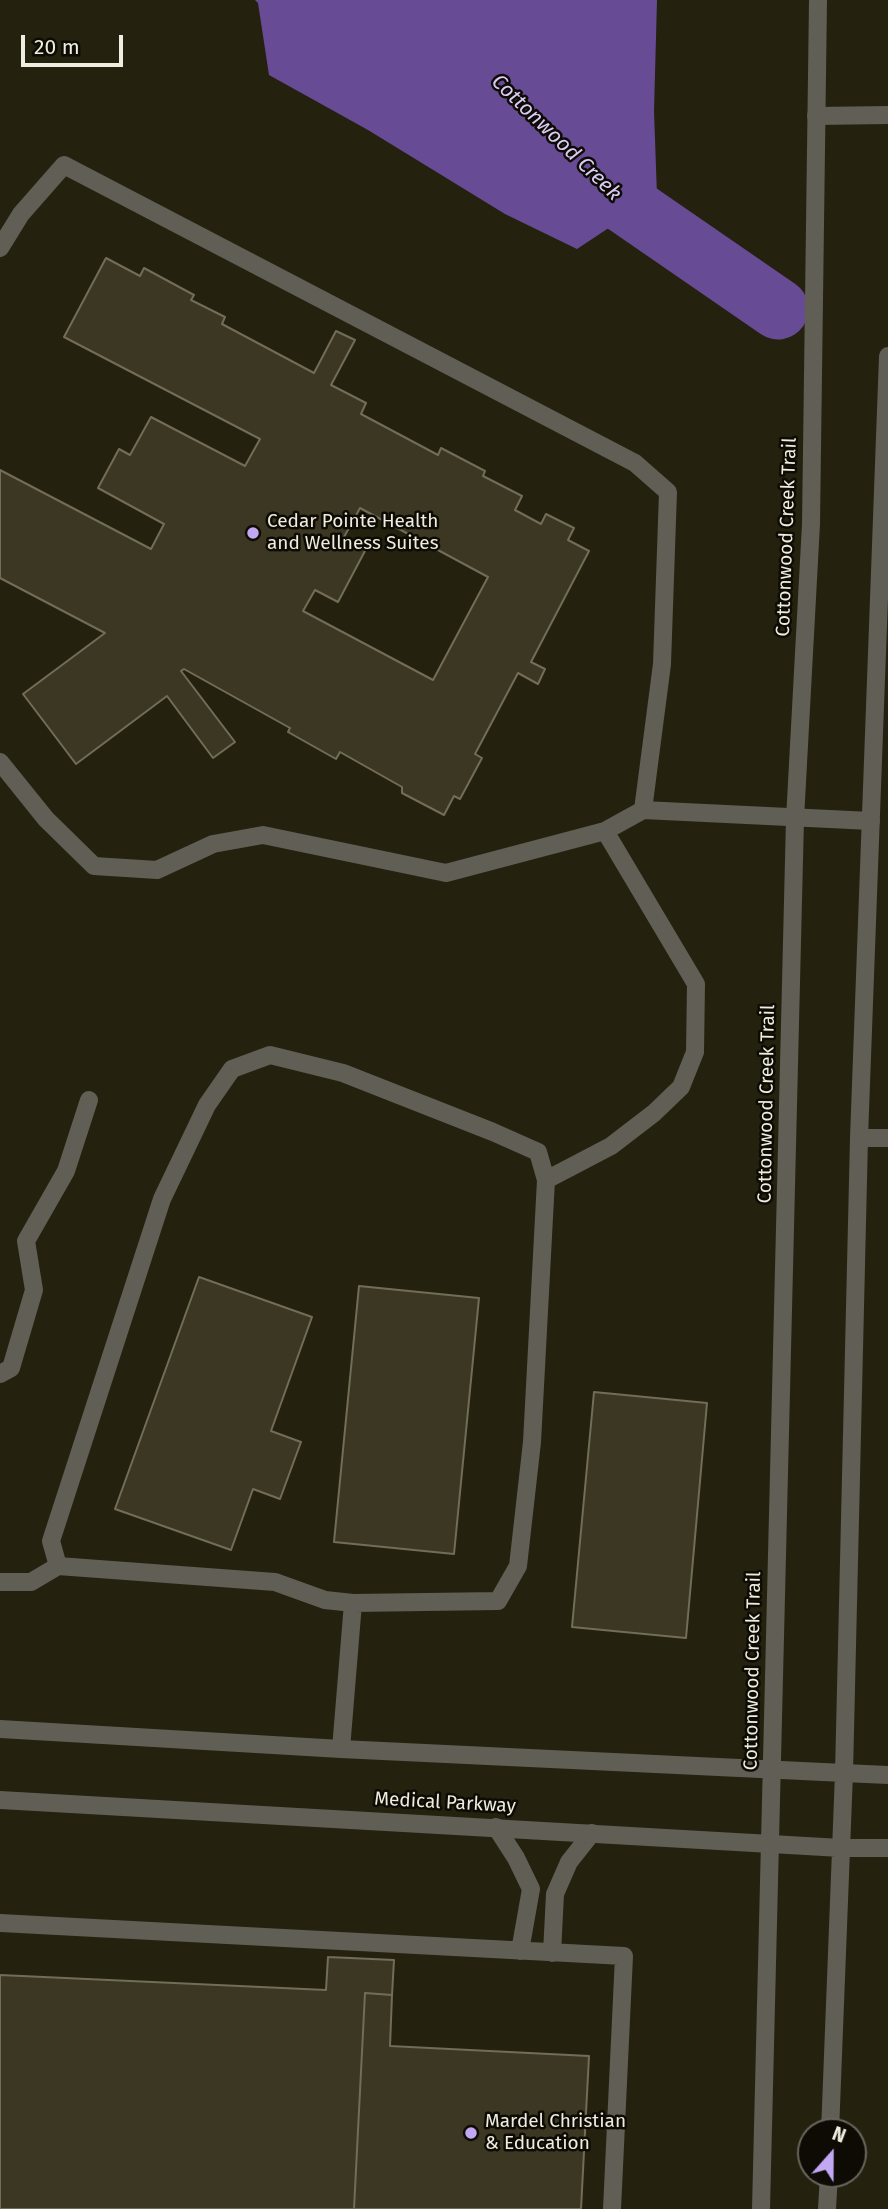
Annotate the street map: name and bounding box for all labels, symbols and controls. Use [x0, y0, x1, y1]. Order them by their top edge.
scale bar [24, 21, 126, 65]
text: 20 m [34, 34, 80, 60]
water label: Cottonwood Creek [486, 70, 626, 206]
street label: Cottonwood Creek Trail [772, 437, 802, 637]
place label: Cedar Pointe Health and Wellness Suites [267, 511, 439, 555]
marker: Cedar Pointe Health and Wellness Suites [245, 525, 261, 541]
street label: Cottonwood Creek Trail [754, 1004, 780, 1204]
street label: Cottonwood Creek Trail [740, 1571, 766, 1771]
street label: Medical Parkway [374, 1788, 516, 1818]
place label: Mardel Christian & Education [485, 2111, 626, 2155]
north arrow [797, 2118, 867, 2188]
text: N [829, 2122, 849, 2148]
marker: Mardel Christian & Education [463, 2125, 479, 2141]

